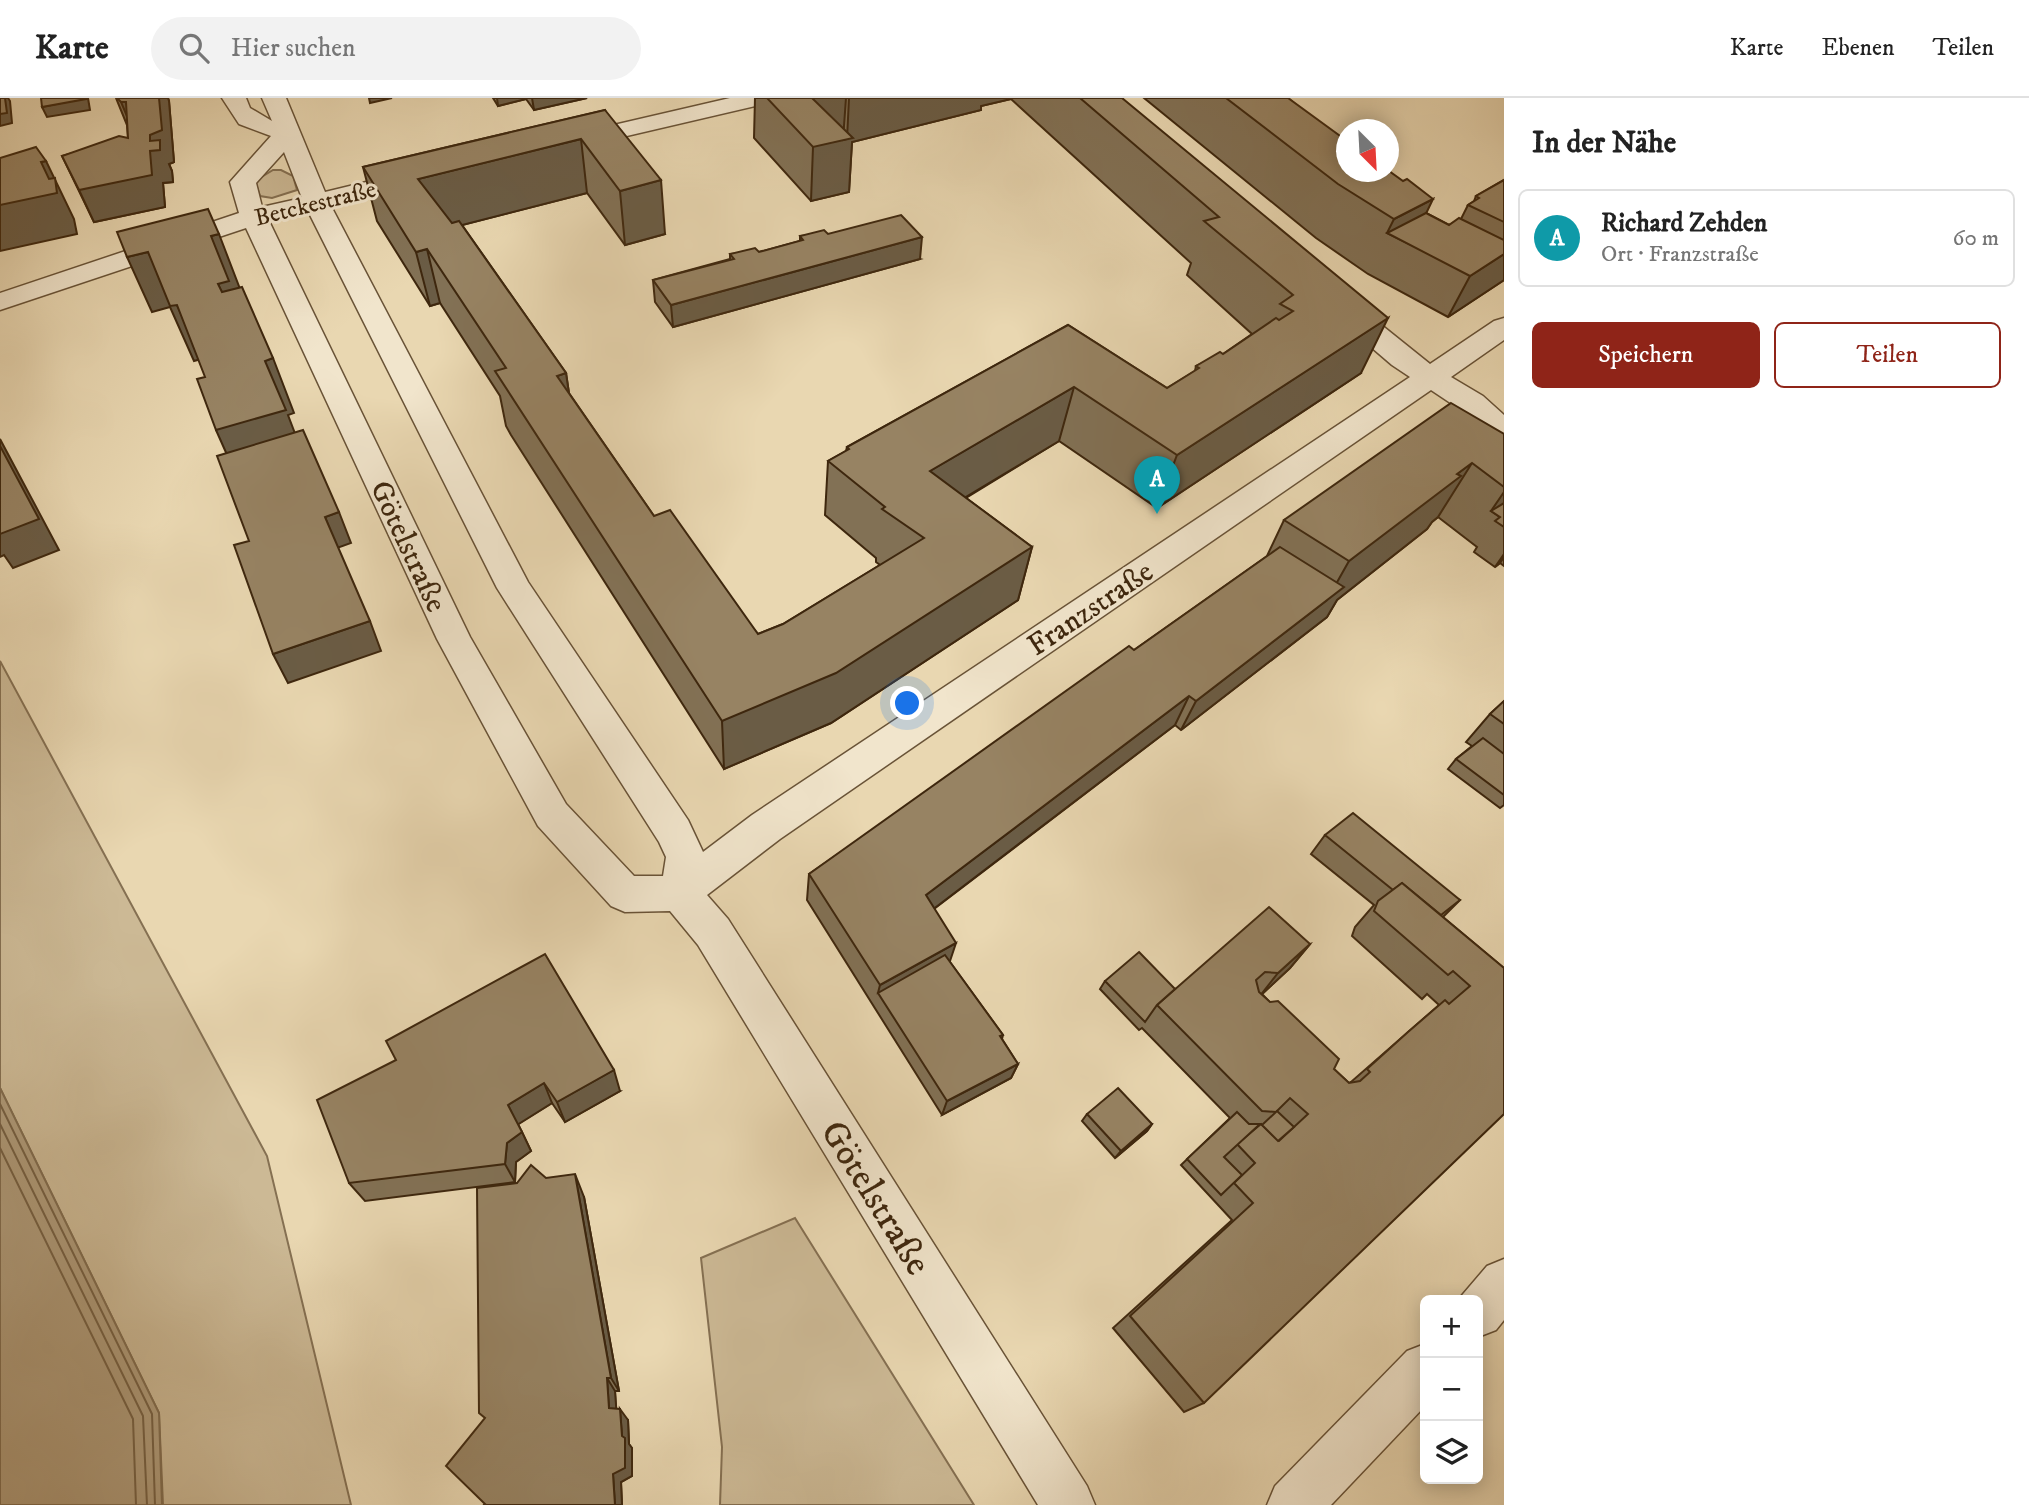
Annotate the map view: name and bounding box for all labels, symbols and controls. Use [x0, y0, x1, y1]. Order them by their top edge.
search box [151, 17, 641, 80]
text: Karte [35, 28, 109, 69]
icon: search [175, 29, 213, 67]
text: Hier suchen [231, 32, 356, 65]
text: Karte [1730, 33, 1783, 63]
text: Ebenen [1821, 33, 1895, 63]
text: Teilen [1933, 33, 1994, 63]
north arrow [1336, 119, 1399, 182]
text: In der Nähe [1532, 125, 1676, 162]
street label: Betckestraße [251, 174, 379, 234]
text: Richard Zehden [1601, 207, 1767, 240]
text: A [1550, 224, 1564, 253]
text: 60 m [1952, 224, 1999, 253]
text: Ort · Franzstraße [1601, 240, 1759, 269]
button: Speichern [1532, 322, 1760, 388]
button: Teilen [1774, 322, 2001, 388]
pin: A [1134, 456, 1180, 514]
street label: Götelstraße [361, 475, 454, 618]
street label: Franzstraße [1021, 554, 1161, 665]
your location [890, 686, 924, 720]
street label: Götelstraße [809, 1112, 941, 1284]
map controls [1420, 1295, 1483, 1484]
button: + [1420, 1295, 1483, 1358]
button: − [1420, 1358, 1483, 1421]
button: layers [1420, 1421, 1483, 1484]

